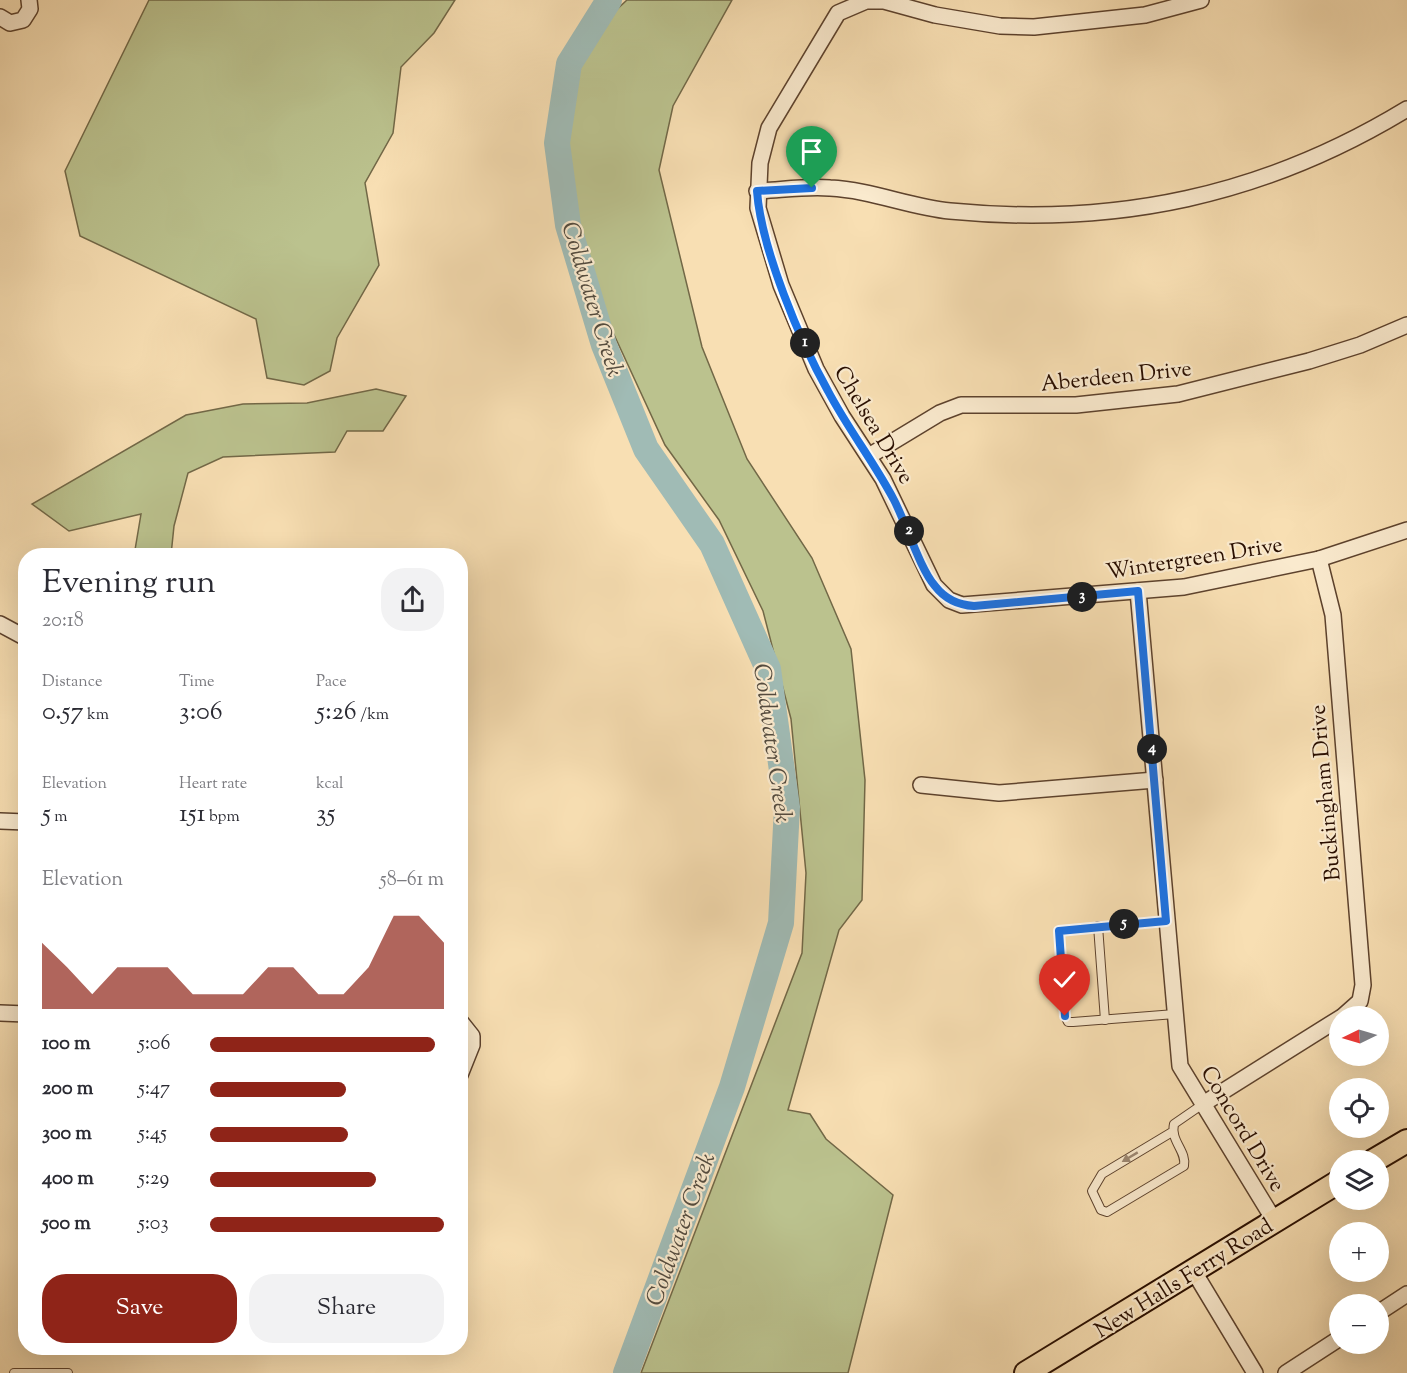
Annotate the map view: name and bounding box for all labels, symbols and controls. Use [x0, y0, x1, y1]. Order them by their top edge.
pin [786, 126, 837, 188]
icon: arrive [795, 135, 828, 168]
water label: Coldwater Creek [551, 218, 631, 381]
pin: 1 [790, 328, 820, 358]
text: 1 [802, 331, 808, 354]
street label: Aberdeen Drive [1039, 354, 1193, 402]
street label: Chelsea Drive [824, 360, 920, 491]
pin: 2 [894, 516, 924, 546]
text: 2 [905, 519, 913, 542]
street label: Wintergreen Drive [1104, 530, 1285, 590]
text: Evening run [42, 560, 216, 608]
button: share [381, 568, 444, 631]
pin: 3 [1067, 582, 1097, 612]
text: 3 [1079, 585, 1085, 608]
text: 20:18 [42, 607, 84, 636]
water label: Coldwater Creek [743, 661, 799, 825]
text: Distance [42, 671, 102, 694]
text: Time [179, 671, 215, 694]
text: Pace [316, 671, 347, 694]
text: 0.57 [42, 694, 84, 731]
text: 3:06 [179, 694, 223, 731]
text: 5:26 [316, 694, 357, 731]
street label: Buckingham Drive [1303, 703, 1351, 882]
text: km [84, 704, 109, 727]
text: /km [357, 704, 389, 727]
pin: 4 [1137, 734, 1167, 764]
text: 4 [1148, 737, 1156, 760]
text: Elevation [42, 773, 107, 796]
text: Heart rate [179, 773, 247, 796]
text: kcal [316, 773, 344, 796]
text: 5 [42, 796, 51, 833]
text: 151 [179, 796, 206, 833]
text: 35 [316, 796, 335, 833]
text: m [51, 806, 68, 829]
text: bpm [206, 806, 240, 829]
text: Elevation [42, 866, 123, 895]
text: 58–61 m [380, 866, 444, 895]
pin: 5 [1109, 909, 1139, 939]
text: 5 [1121, 912, 1127, 935]
pin [1039, 954, 1090, 1016]
icon: check [1048, 963, 1081, 996]
north arrow [1329, 1006, 1389, 1066]
map controls [1329, 1006, 1389, 1354]
text: 100 m [42, 1030, 91, 1059]
text: 5:06 [138, 1030, 170, 1059]
street label: Concord Drive [1191, 1060, 1292, 1199]
text: 200 m [42, 1075, 93, 1104]
text: 5:47 [138, 1075, 170, 1104]
button: locate [1329, 1078, 1389, 1138]
text: 300 m [42, 1120, 92, 1149]
text: 5:45 [138, 1120, 167, 1149]
water label: Coldwater Creek [638, 1148, 725, 1311]
button: layers [1329, 1150, 1389, 1210]
one-way arrow [1122, 1151, 1138, 1162]
text: 400 m [42, 1165, 94, 1194]
text: 5:29 [138, 1165, 169, 1194]
text: 500 m [42, 1210, 91, 1239]
text: 5:03 [138, 1210, 169, 1239]
street label: New Halls Ferry Road [1089, 1212, 1280, 1347]
button: + [1329, 1222, 1389, 1282]
button: Save [42, 1274, 237, 1343]
button: Share [249, 1274, 444, 1343]
button: − [1329, 1294, 1389, 1354]

